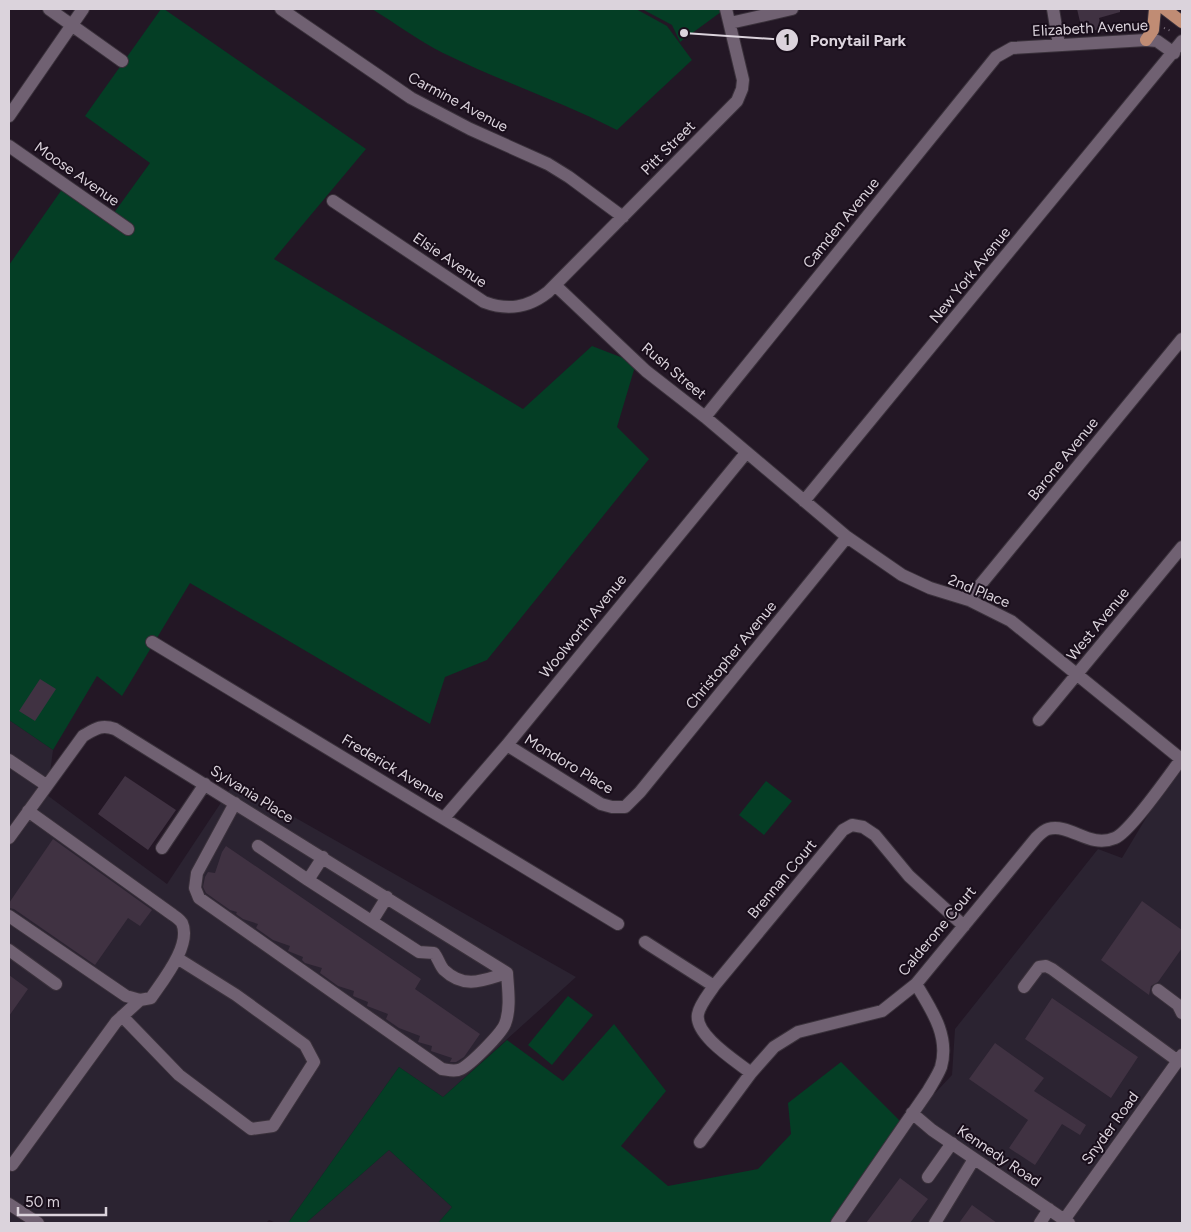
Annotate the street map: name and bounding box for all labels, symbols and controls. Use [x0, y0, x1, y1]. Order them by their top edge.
street label: Elizabeth Avenue [1032, 16, 1148, 40]
callout: Ponytail Park [775, 25, 916, 56]
text: 1 [784, 31, 790, 49]
text: Ponytail Park [810, 31, 907, 50]
street label: Carmine Avenue [405, 68, 511, 136]
street label: Pitt Street [637, 117, 699, 179]
street label: Moose Avenue [31, 138, 123, 210]
street label: Camden Avenue [799, 174, 883, 272]
street label: New York Avenue [926, 223, 1014, 327]
street label: Elsie Avenue [410, 229, 490, 291]
street label: Rush Street [638, 339, 710, 403]
street label: Barone Avenue [1024, 414, 1102, 504]
street label: Woolworth Avenue [536, 570, 630, 682]
street label: 2nd Place [945, 570, 1013, 612]
street label: West Avenue [1063, 584, 1133, 664]
street label: Christopher Avenue [682, 597, 780, 713]
street label: Frederick Avenue [338, 730, 448, 806]
street label: Mondoro Place [521, 730, 617, 798]
street label: Sylvania Place [207, 761, 297, 827]
street label: Brennan Court [744, 836, 820, 922]
street label: Calderone Court [894, 882, 980, 979]
street label: Snyder Road [1078, 1088, 1142, 1168]
street label: Kennedy Road [954, 1121, 1044, 1191]
scale bar [18, 1184, 105, 1216]
text: 50 m [25, 1193, 60, 1211]

